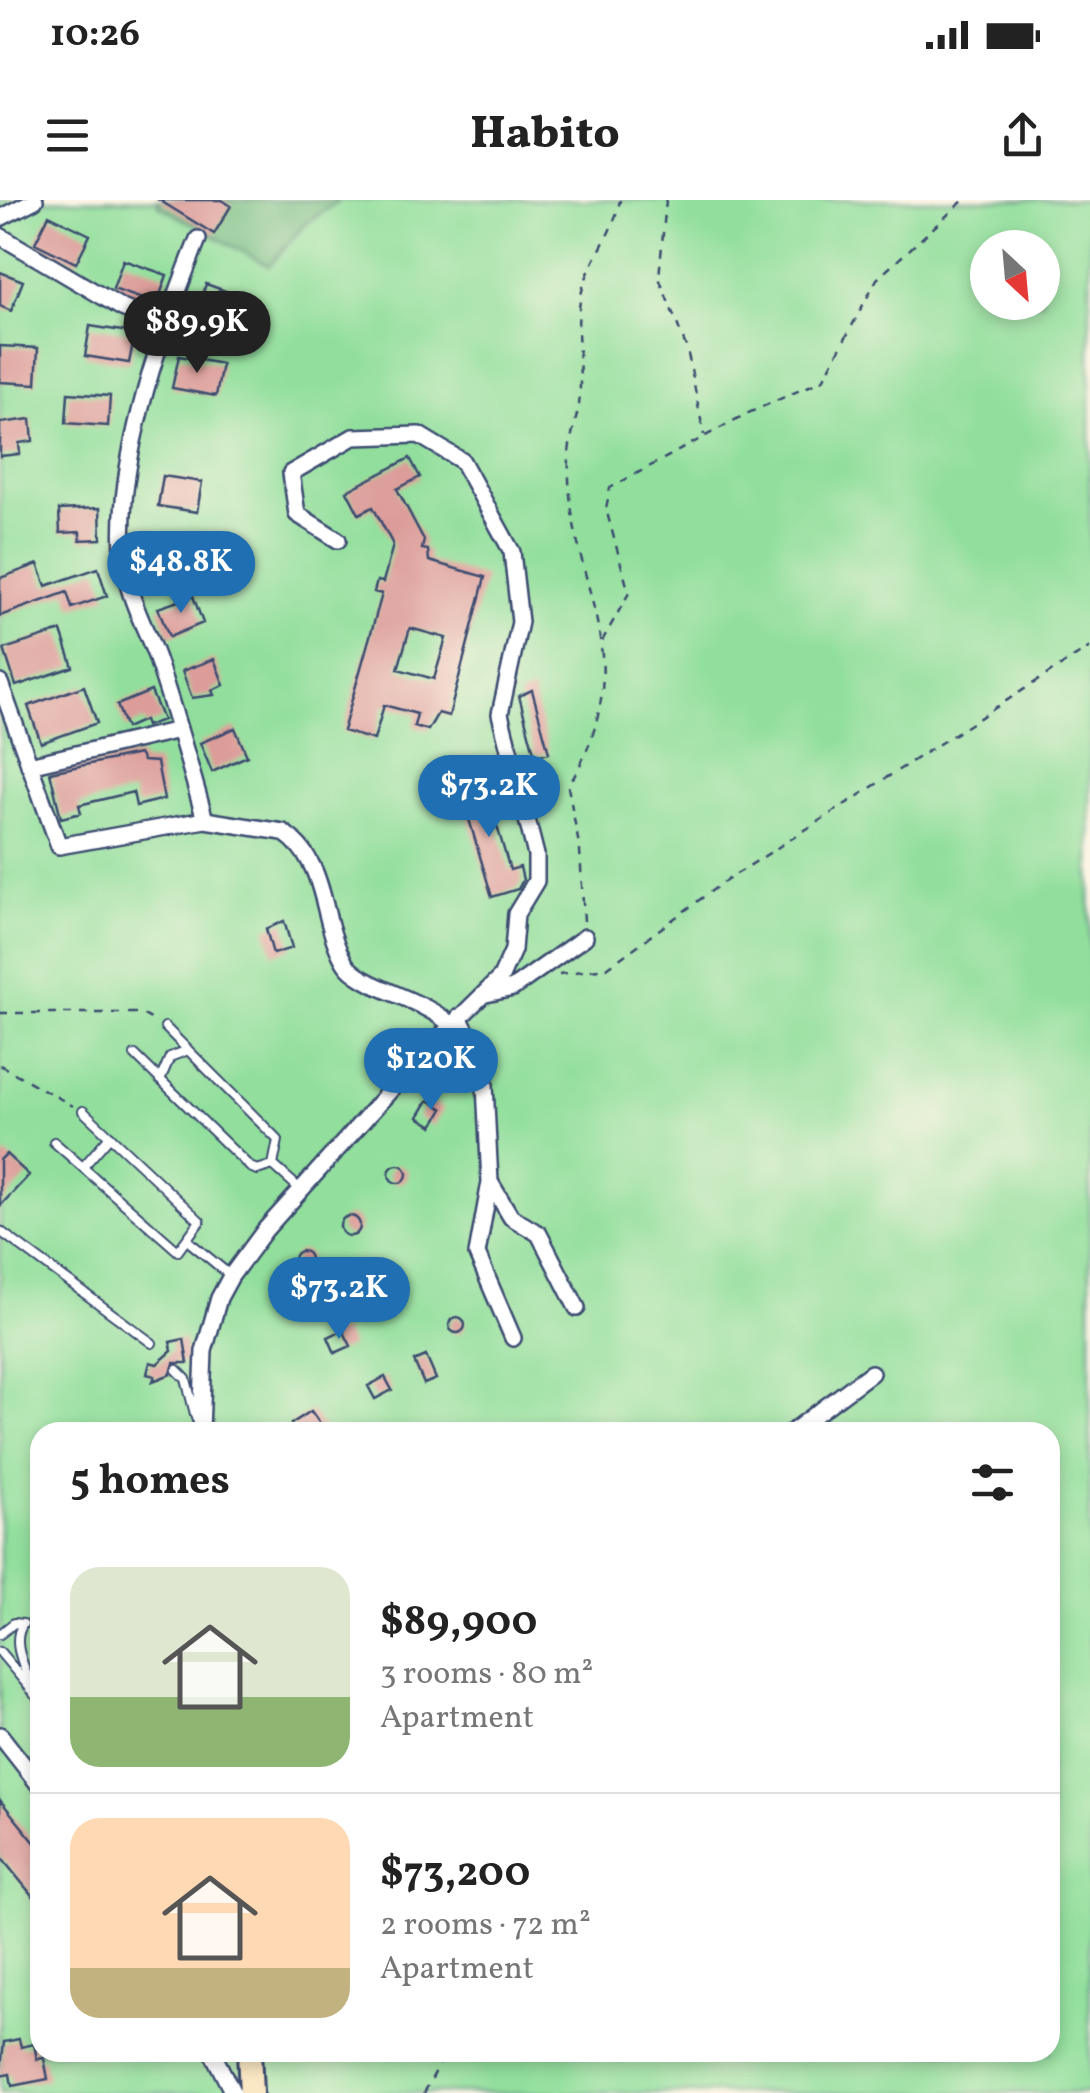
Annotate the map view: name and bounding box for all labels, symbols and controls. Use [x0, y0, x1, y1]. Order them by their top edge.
text: 10:26 [50, 9, 140, 62]
text: Habito [470, 104, 620, 167]
icon: menu [40, 108, 95, 163]
icon: share [995, 108, 1050, 163]
north arrow [970, 230, 1060, 320]
map controls [970, 230, 1060, 320]
pin: $89.9K [116, 291, 278, 376]
text: $89.9K [146, 301, 248, 345]
pin: $48.8K [100, 531, 262, 616]
text: $48.8K [129, 541, 233, 585]
pin: $73.2K [408, 755, 570, 840]
text: $73.2K [440, 765, 538, 809]
pin: $120K [361, 1028, 501, 1113]
text: $120K [386, 1038, 476, 1082]
pin: $73.2K [258, 1257, 420, 1342]
text: $73.2K [290, 1267, 388, 1311]
text: 5 homes [70, 1453, 230, 1512]
icon: filters [965, 1455, 1020, 1510]
text: $89,900 [380, 1594, 537, 1653]
icon: home [150, 1607, 270, 1727]
text: 3 rooms · 80 m² [380, 1653, 593, 1697]
text: Apartment [380, 1697, 534, 1741]
text: $73,200 [380, 1845, 530, 1904]
icon: home [150, 1858, 270, 1978]
text: 2 rooms · 72 m² [380, 1904, 591, 1948]
text: Apartment [380, 1948, 534, 1992]

